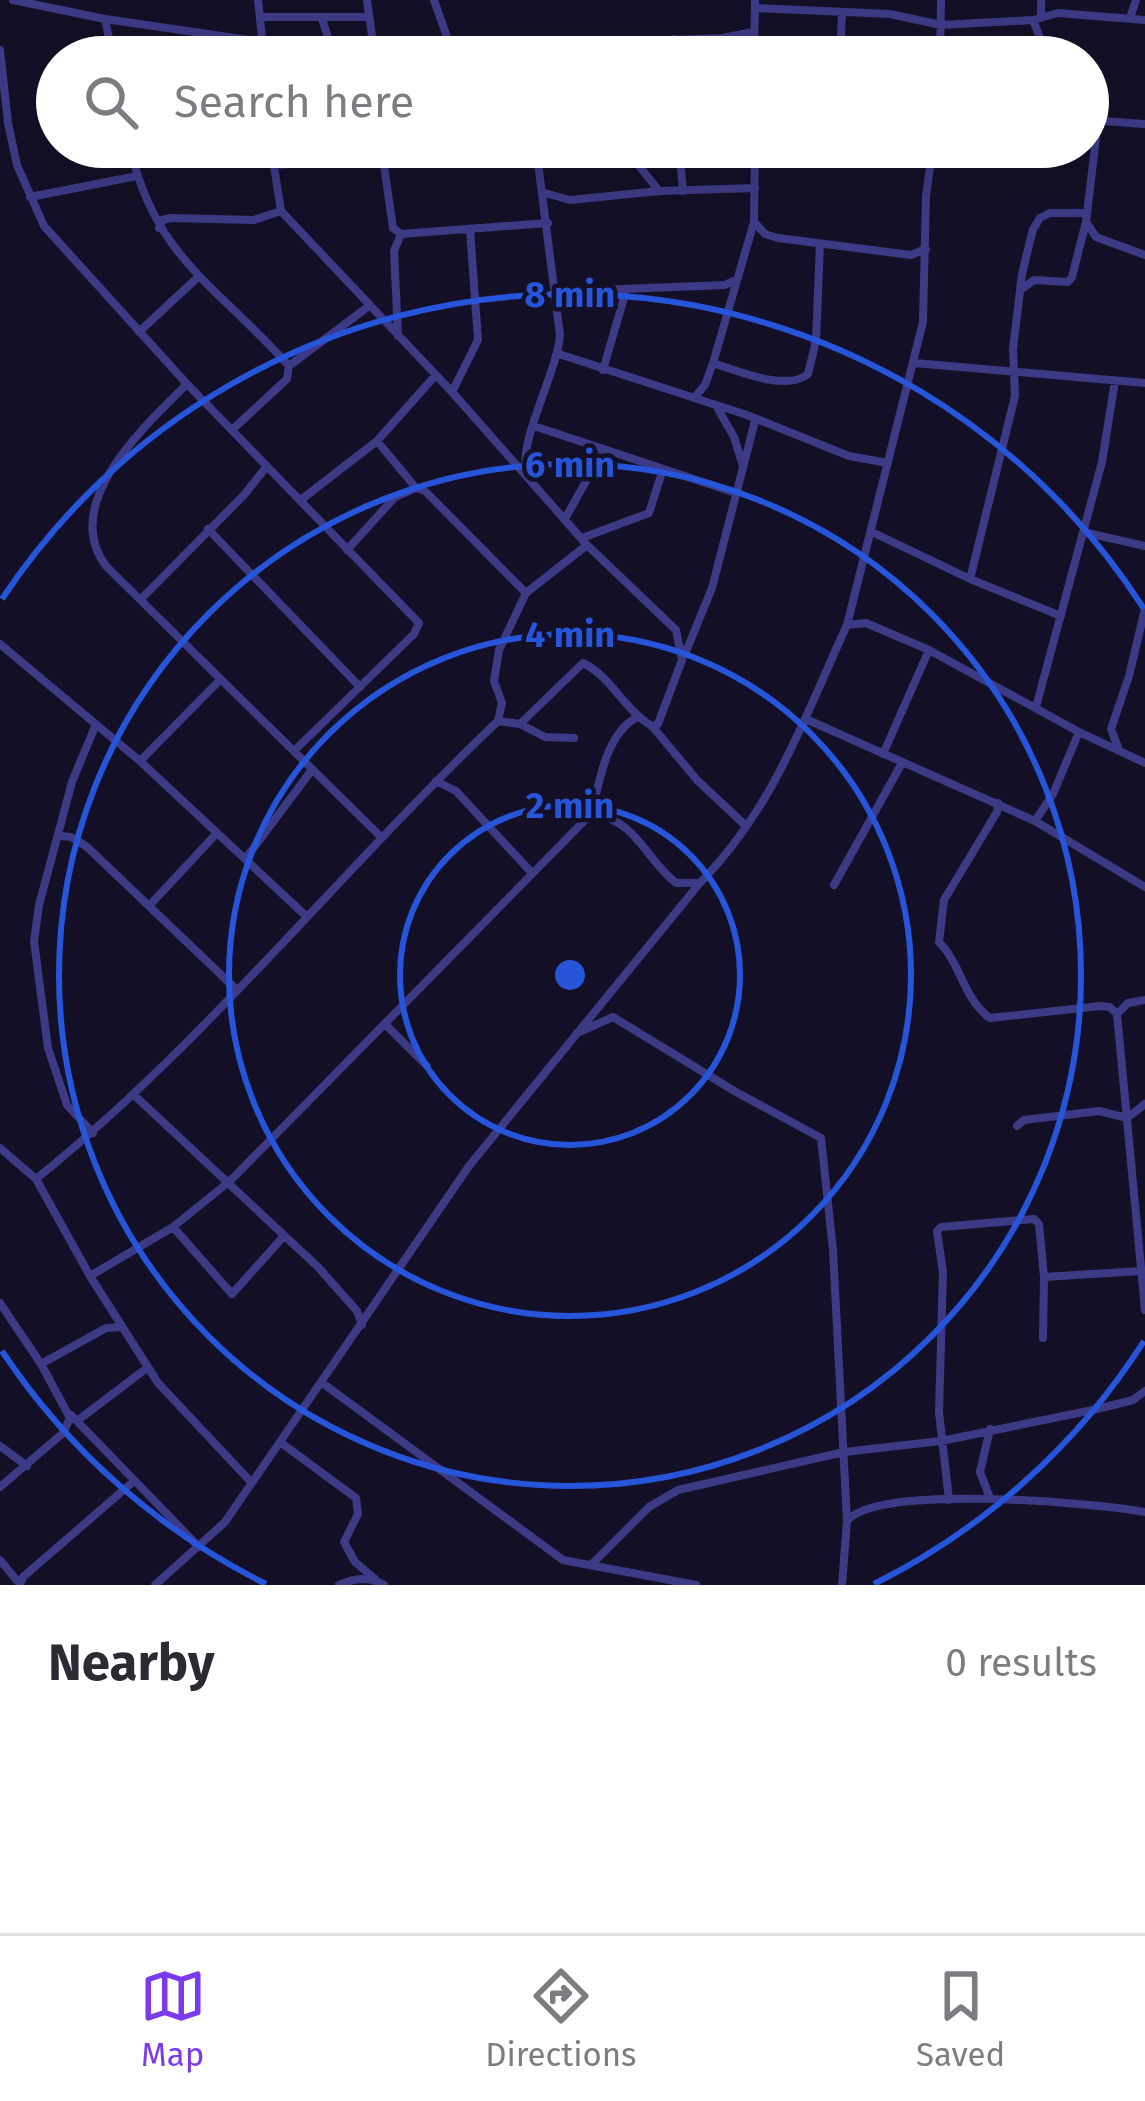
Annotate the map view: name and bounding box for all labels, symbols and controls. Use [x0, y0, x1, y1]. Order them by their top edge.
search box [36, 36, 1109, 168]
icon: search [78, 69, 144, 135]
text: Search here [174, 75, 414, 129]
text: 8 min [525, 273, 615, 317]
text: 6 min [525, 443, 615, 487]
text: 4 min [525, 613, 615, 657]
text: 2 min [526, 784, 614, 828]
centre of rings [549, 954, 591, 996]
text: Nearby [48, 1632, 214, 1694]
text: 0 results [945, 1640, 1097, 1686]
tab: Map [140, 1963, 206, 2075]
tab: Directions [485, 1963, 637, 2075]
tab: Saved [916, 1963, 1005, 2075]

